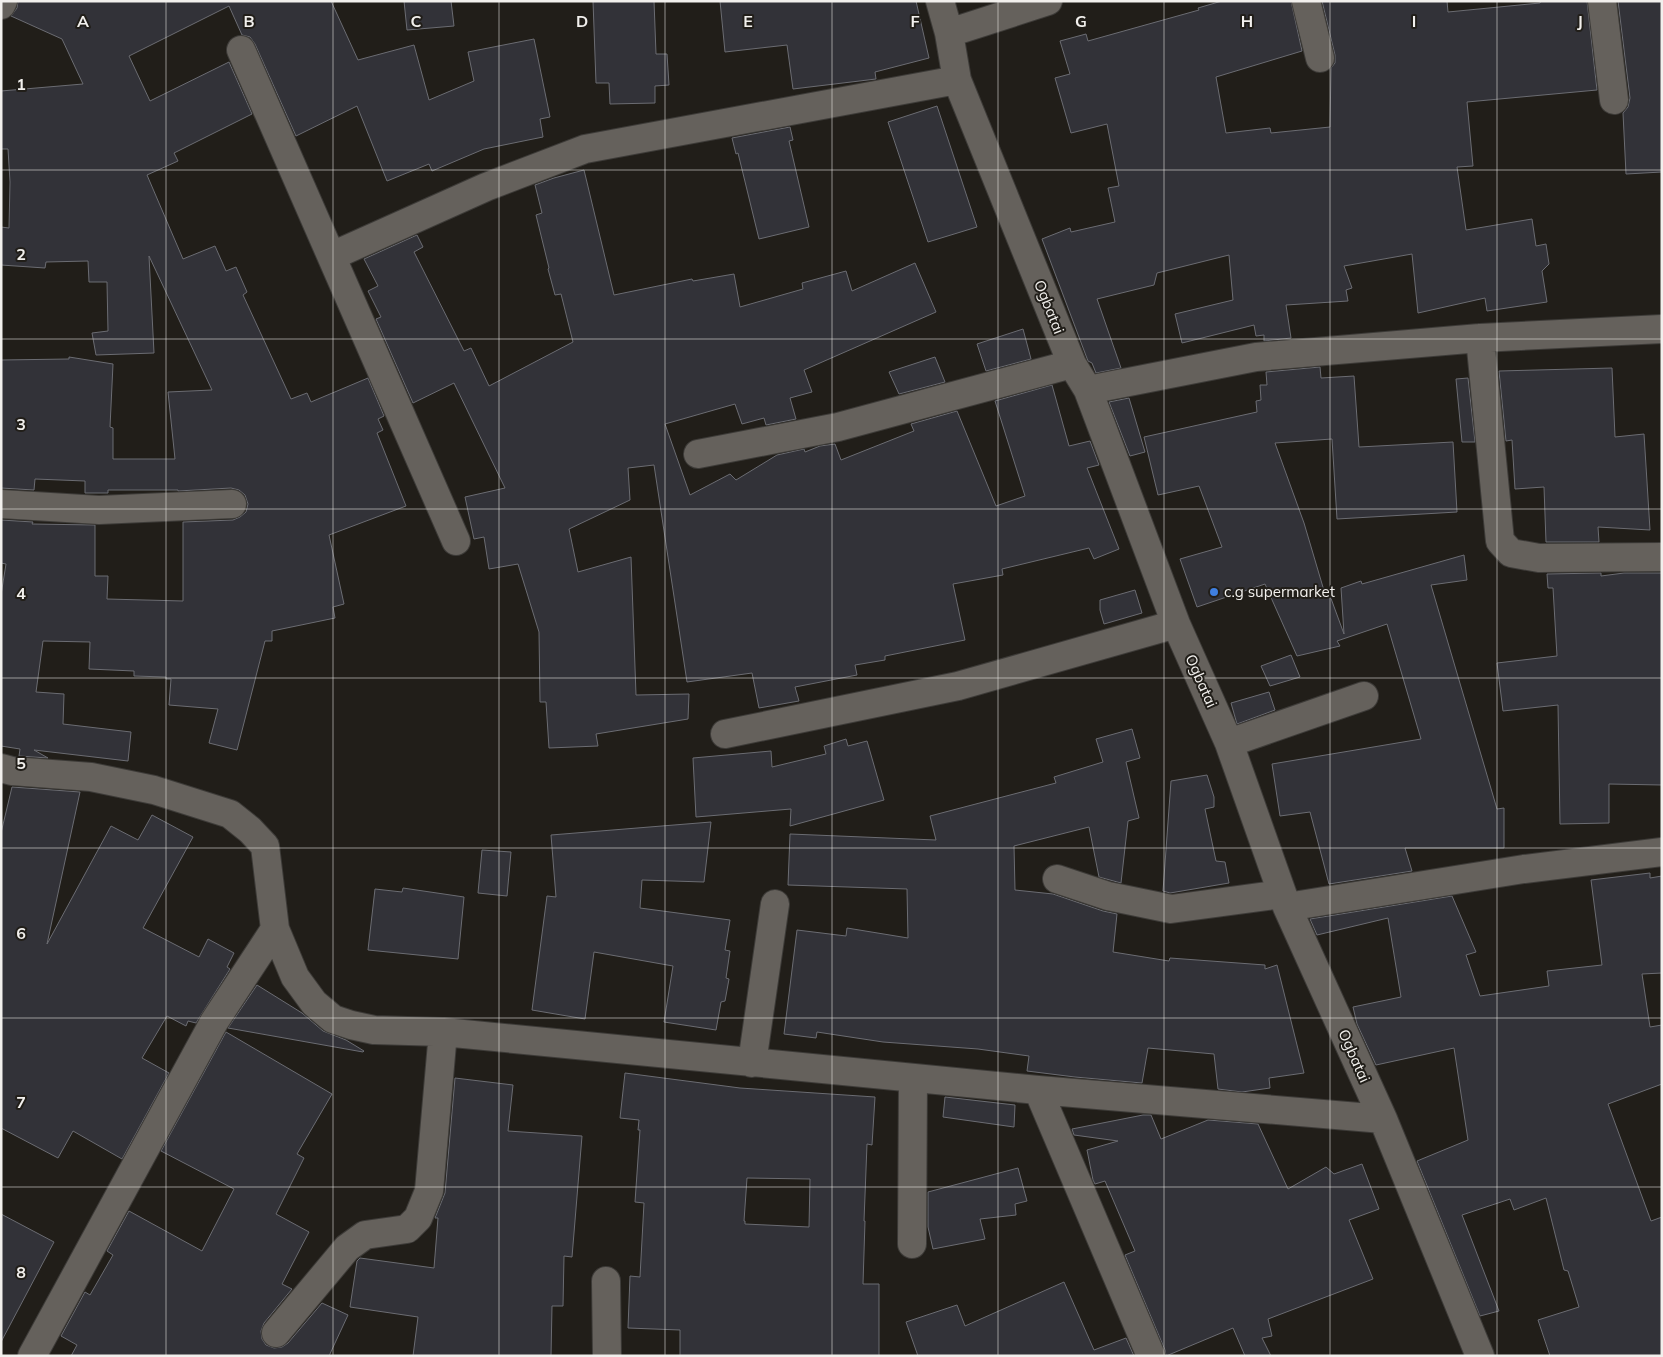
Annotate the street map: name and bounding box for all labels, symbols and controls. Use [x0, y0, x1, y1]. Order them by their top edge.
text: A [77, 11, 89, 31]
text: B [243, 11, 255, 31]
text: C [411, 11, 422, 31]
text: D [576, 11, 588, 31]
text: E [743, 11, 753, 31]
text: F [910, 11, 920, 31]
text: G [1075, 11, 1087, 31]
text: H [1241, 11, 1253, 31]
text: I [1412, 11, 1416, 31]
text: J [1577, 11, 1583, 31]
text: 1 [16, 74, 26, 94]
text: 2 [16, 244, 26, 264]
street label: Ogbatai [1030, 277, 1069, 337]
text: 3 [16, 414, 26, 434]
place label: c.g supermarket [1224, 582, 1335, 601]
text: 4 [16, 583, 26, 603]
marker: c.g supermarket [1208, 586, 1220, 598]
street label: Ogbatai [1181, 651, 1222, 710]
text: 5 [16, 753, 26, 773]
text: 6 [16, 923, 26, 943]
street label: Ogbatai [1334, 1026, 1375, 1085]
text: 7 [16, 1092, 26, 1112]
text: 8 [16, 1262, 26, 1282]

